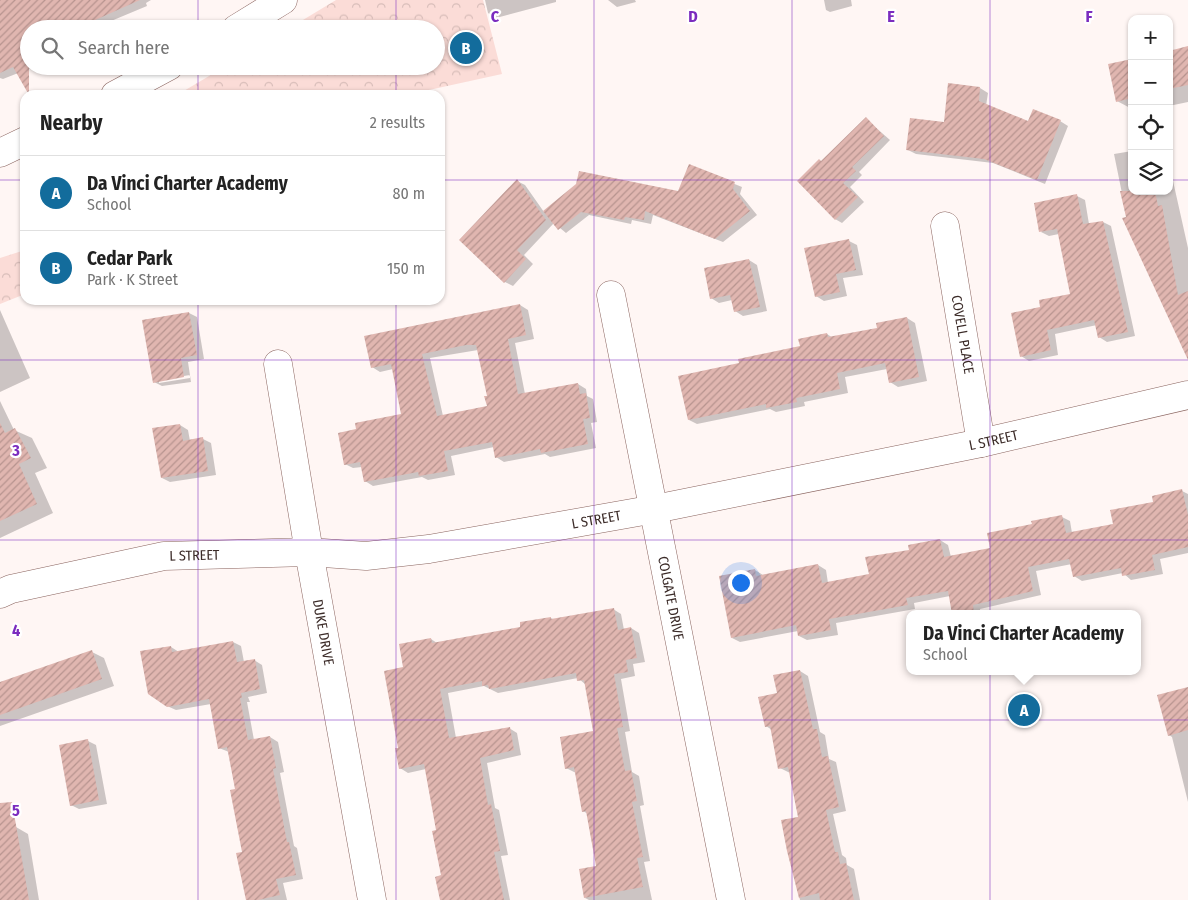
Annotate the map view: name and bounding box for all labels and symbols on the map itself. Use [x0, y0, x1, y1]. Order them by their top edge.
text: C [491, 7, 500, 26]
text: D [688, 7, 698, 26]
text: E [887, 7, 895, 26]
text: F [1085, 7, 1093, 26]
pin: B [450, 29, 482, 67]
street label: COVELL PLACE [948, 294, 977, 376]
street label: L STREET [967, 427, 1020, 454]
text: 3 [11, 441, 20, 460]
street label: L STREET [570, 507, 623, 533]
street label: L STREET [169, 546, 220, 565]
street label: COLGATE DRIVE [654, 555, 687, 642]
your location [728, 570, 754, 596]
street label: DUKE DRIVE [309, 598, 337, 667]
text: 4 [12, 621, 20, 640]
pin: A [1008, 691, 1040, 729]
text: 5 [12, 801, 20, 820]

